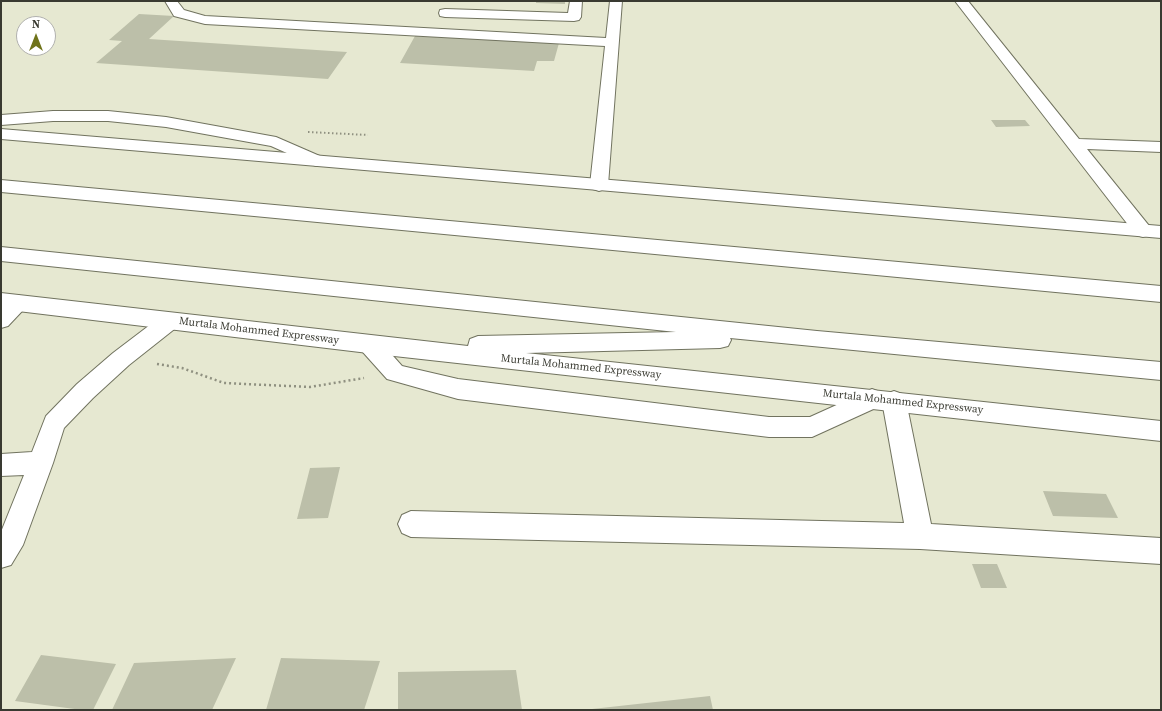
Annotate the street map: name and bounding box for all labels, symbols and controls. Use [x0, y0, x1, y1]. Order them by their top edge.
north arrow [16, 16, 56, 56]
text: N [32, 17, 40, 32]
street label: Murtala Mohammed Expressway [178, 315, 340, 347]
street label: Murtala Mohammed Expressway [500, 352, 662, 382]
street label: Murtala Mohammed Expressway [822, 387, 984, 417]

